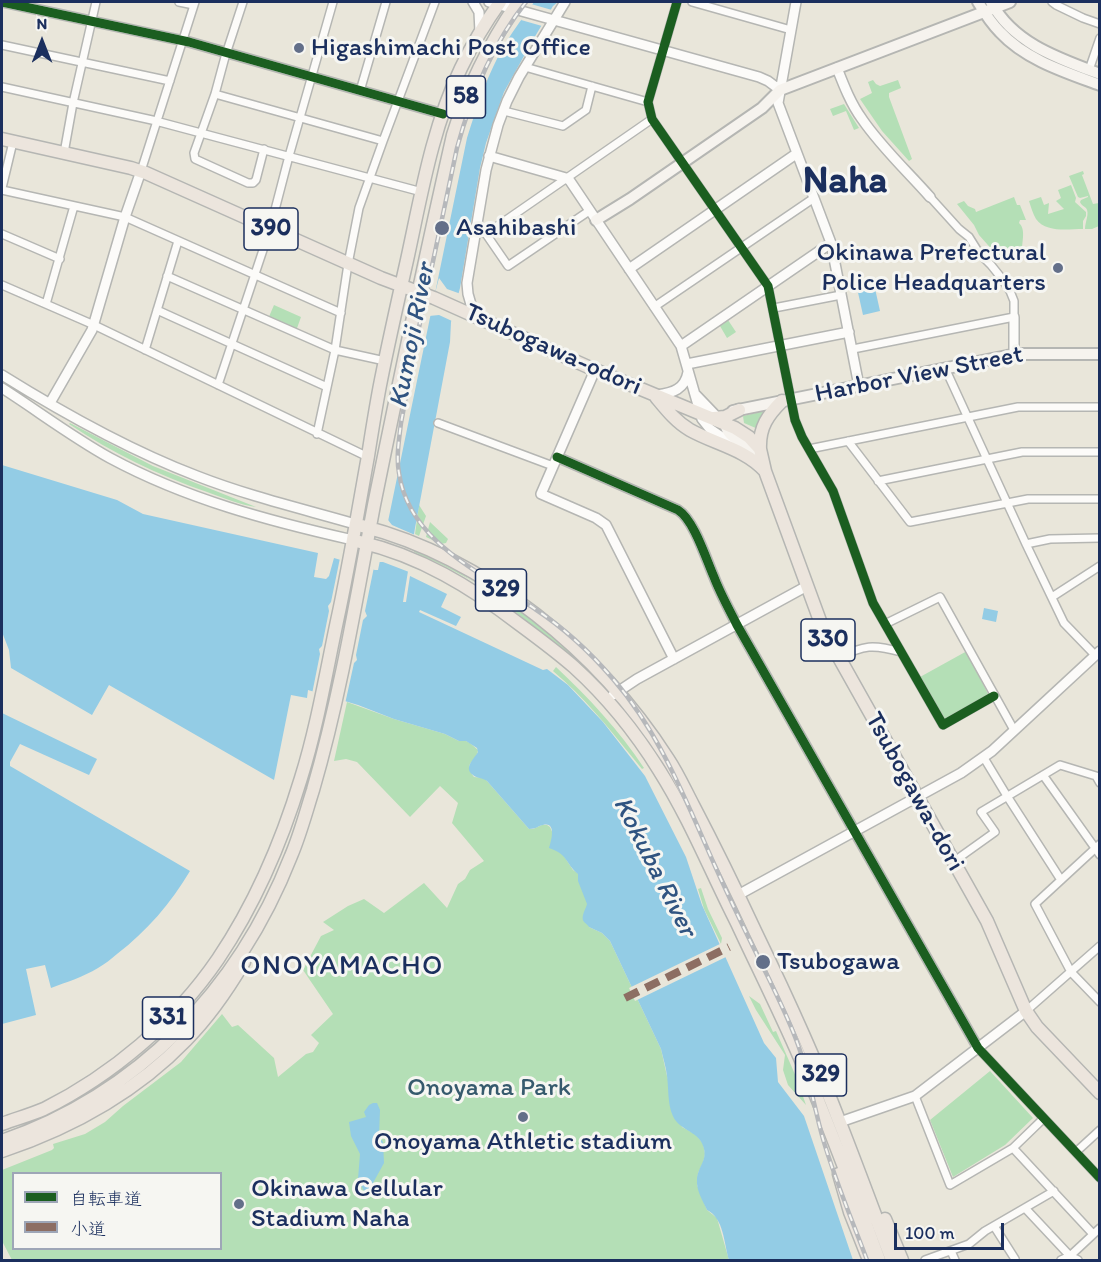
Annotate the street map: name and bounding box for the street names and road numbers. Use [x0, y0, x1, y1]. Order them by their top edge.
road number: 58 [446, 76, 486, 118]
road number: 390 [244, 208, 298, 250]
street label: Tsubogawa-odori [460, 297, 646, 403]
street label: Harbor View Street [812, 340, 1026, 410]
road number: 329 [476, 569, 526, 611]
road number: 330 [801, 619, 855, 661]
street label: Tsubogawa-dori [857, 707, 971, 877]
road number: 331 [142, 997, 194, 1039]
road number: 329 [796, 1054, 846, 1096]

